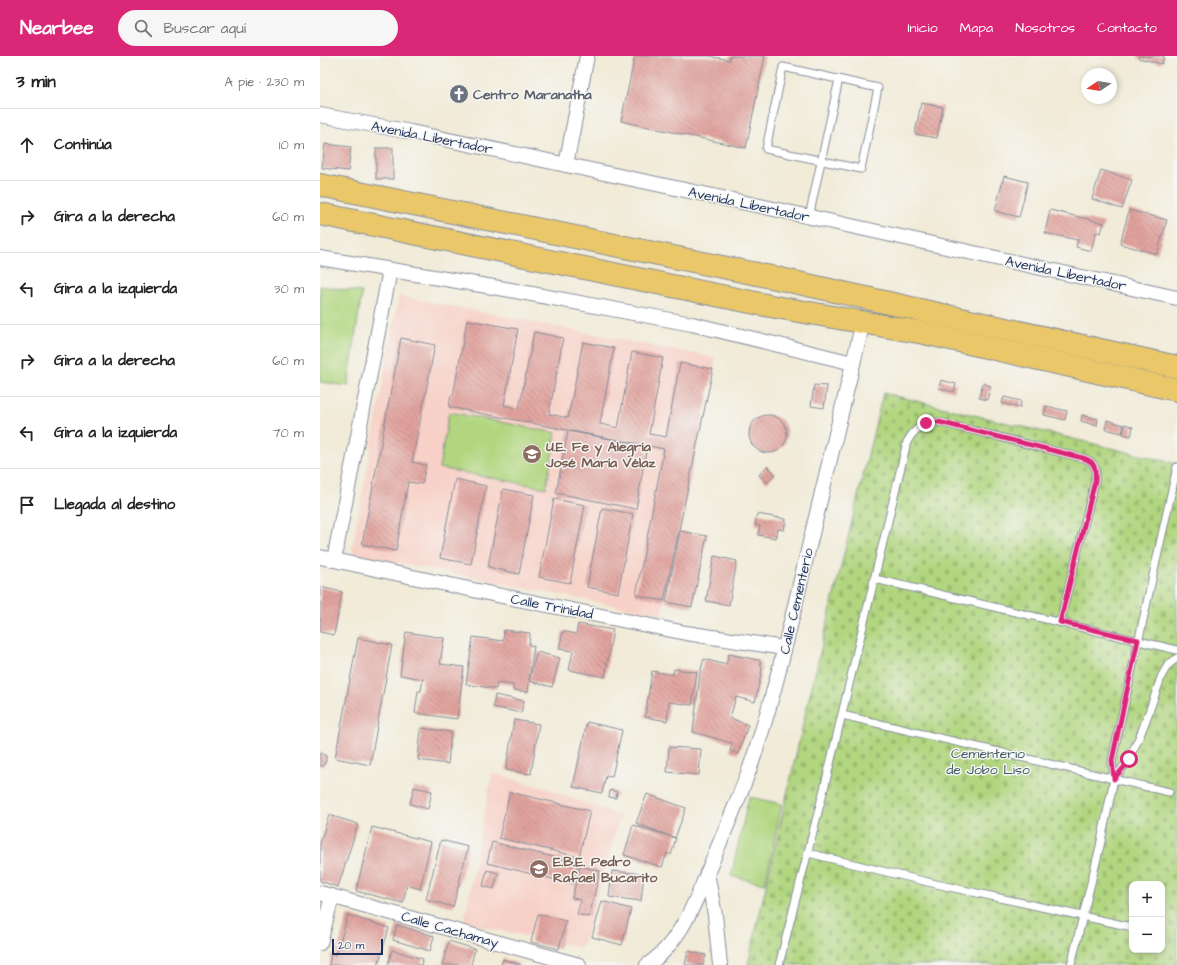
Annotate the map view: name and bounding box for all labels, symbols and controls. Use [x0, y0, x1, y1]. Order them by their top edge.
search box [118, 10, 398, 46]
text: Nearbee [20, 15, 94, 42]
icon: search [132, 17, 154, 39]
text: Buscar aquí [164, 18, 246, 39]
text: Inicio [907, 18, 938, 38]
text: Mapa [960, 18, 993, 38]
text: Nosotros [1015, 18, 1075, 38]
text: Contacto [1097, 18, 1157, 38]
north arrow [1081, 68, 1117, 104]
text: 3 min [16, 70, 56, 94]
text: A pie · 230 m [224, 73, 304, 91]
church icon: Centro Maranatha [448, 83, 470, 105]
place label: Centro Maranatha [473, 85, 593, 105]
street label: Avenida Libertador [369, 116, 495, 160]
icon: ahead [16, 134, 38, 156]
text: Continúa [54, 134, 112, 155]
text: 10 m [279, 136, 304, 154]
street label: Avenida Libertador [686, 182, 811, 228]
icon: right [16, 206, 38, 228]
text: Gira a la derecha [54, 206, 175, 227]
text: 60 m [272, 208, 304, 226]
street label: Avenida Libertador [1003, 251, 1128, 297]
icon: left [16, 278, 38, 300]
text: Gira a la izquierda [54, 278, 177, 299]
text: 30 m [274, 280, 304, 298]
icon: right [16, 350, 38, 372]
text: Gira a la derecha [54, 350, 175, 371]
text: 60 m [272, 352, 304, 370]
route end [917, 414, 935, 432]
icon: left [16, 422, 38, 444]
text: Gira a la izquierda [54, 422, 177, 443]
text: 70 m [272, 424, 304, 442]
place label: U.E. Fe y Alegría José María Vélaz [545, 437, 656, 473]
school or university icon: U.E. Fe y Alegría José María Vélaz [521, 443, 543, 465]
icon: arrive [16, 494, 38, 516]
text: Llegada al destino [54, 494, 175, 515]
street label: Calle Cementerio [775, 546, 819, 656]
street label: Calle Trinidad [509, 589, 595, 625]
park label: Cementerio de Jobo Liso [946, 744, 1030, 780]
route start [1120, 750, 1138, 768]
place label: E.B.E. Pedro Rafael Bucarito [553, 852, 657, 888]
school or university icon: E.B.E. Pedro Rafael Bucarito [528, 858, 550, 880]
map controls [1129, 881, 1165, 953]
button: + [1129, 881, 1165, 917]
street label: Calle Cachamay [399, 907, 501, 953]
button: − [1129, 917, 1165, 953]
scale bar [332, 937, 383, 956]
text: 20 m [338, 938, 364, 953]

